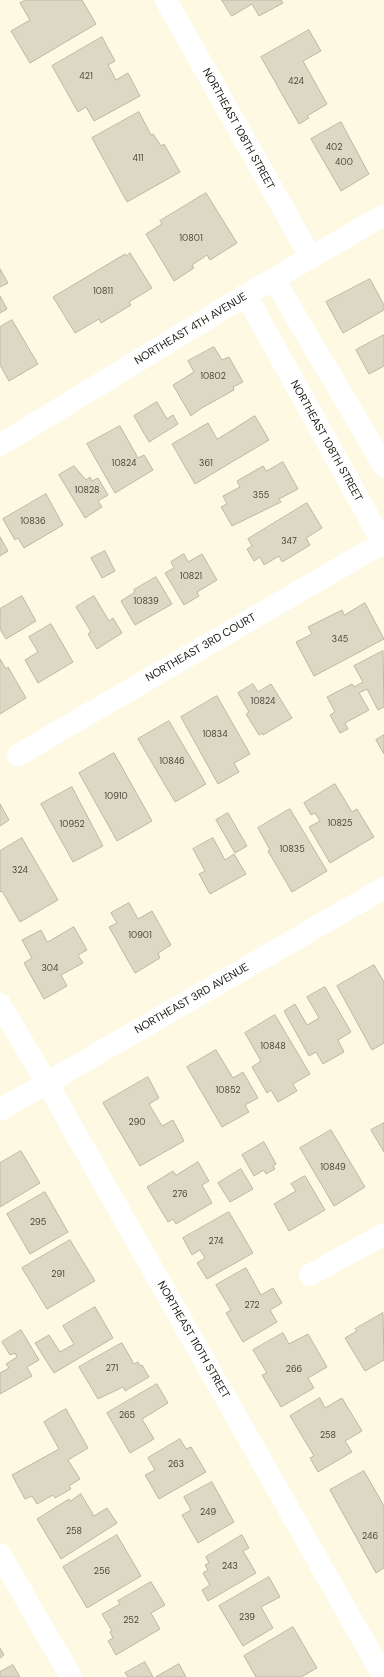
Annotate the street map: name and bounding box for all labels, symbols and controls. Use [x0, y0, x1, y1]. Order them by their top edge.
street label: NORTHEAST 108TH STREET [199, 66, 277, 192]
house number: 421 [79, 72, 93, 82]
house number: 424 [288, 77, 304, 87]
house number: 402 [326, 143, 342, 153]
house number: 411 [132, 154, 144, 164]
house number: 400 [335, 158, 353, 168]
house number: 10801 [179, 234, 203, 244]
house number: 10811 [93, 287, 113, 297]
street label: NORTHEAST 4TH AVENUE [132, 290, 250, 368]
house number: 10802 [200, 372, 226, 382]
street label: NORTHEAST 108TH STREET [287, 378, 365, 504]
house number: 10824 [112, 459, 136, 469]
house number: 361 [199, 459, 213, 469]
house number: 10828 [75, 486, 99, 496]
house number: 355 [253, 491, 269, 501]
house number: 10836 [20, 517, 46, 527]
house number: 347 [281, 537, 297, 547]
house number: 10821 [180, 572, 202, 582]
house number: 10839 [133, 597, 159, 607]
street label: NORTHEAST 3RD COURT [144, 611, 258, 685]
house number: 345 [332, 635, 348, 645]
house number: 10824 [251, 697, 275, 707]
house number: 10834 [202, 730, 228, 740]
house number: 10846 [159, 757, 185, 767]
house number: 10910 [104, 792, 128, 802]
house number: 10825 [328, 819, 352, 829]
house number: 10952 [59, 820, 85, 830]
house number: 10835 [279, 845, 305, 855]
house number: 324 [12, 866, 28, 876]
house number: 10901 [128, 931, 152, 941]
street label: NORTHEAST 3RD AVENUE [133, 961, 251, 1037]
house number: 304 [42, 964, 58, 974]
house number: 10848 [260, 1042, 286, 1052]
house number: 10852 [216, 1086, 240, 1096]
house number: 290 [129, 1118, 145, 1128]
house number: 10849 [320, 1163, 346, 1173]
house number: 276 [172, 1190, 188, 1200]
house number: 295 [30, 1218, 46, 1228]
house number: 274 [209, 1237, 223, 1247]
house number: 291 [51, 1270, 65, 1280]
street label: NORTHEAST 110TH STREET [154, 1279, 232, 1401]
house number: 272 [245, 1301, 259, 1311]
house number: 271 [106, 1364, 118, 1374]
house number: 266 [286, 1365, 302, 1375]
house number: 265 [119, 1411, 135, 1421]
house number: 258 [320, 1431, 336, 1441]
house number: 263 [168, 1460, 184, 1470]
house number: 249 [200, 1508, 216, 1518]
house number: 258 [66, 1527, 82, 1537]
house number: 246 [362, 1532, 378, 1542]
house number: 243 [222, 1562, 238, 1572]
house number: 256 [94, 1567, 110, 1577]
house number: 239 [239, 1613, 255, 1623]
house number: 252 [123, 1616, 139, 1626]

